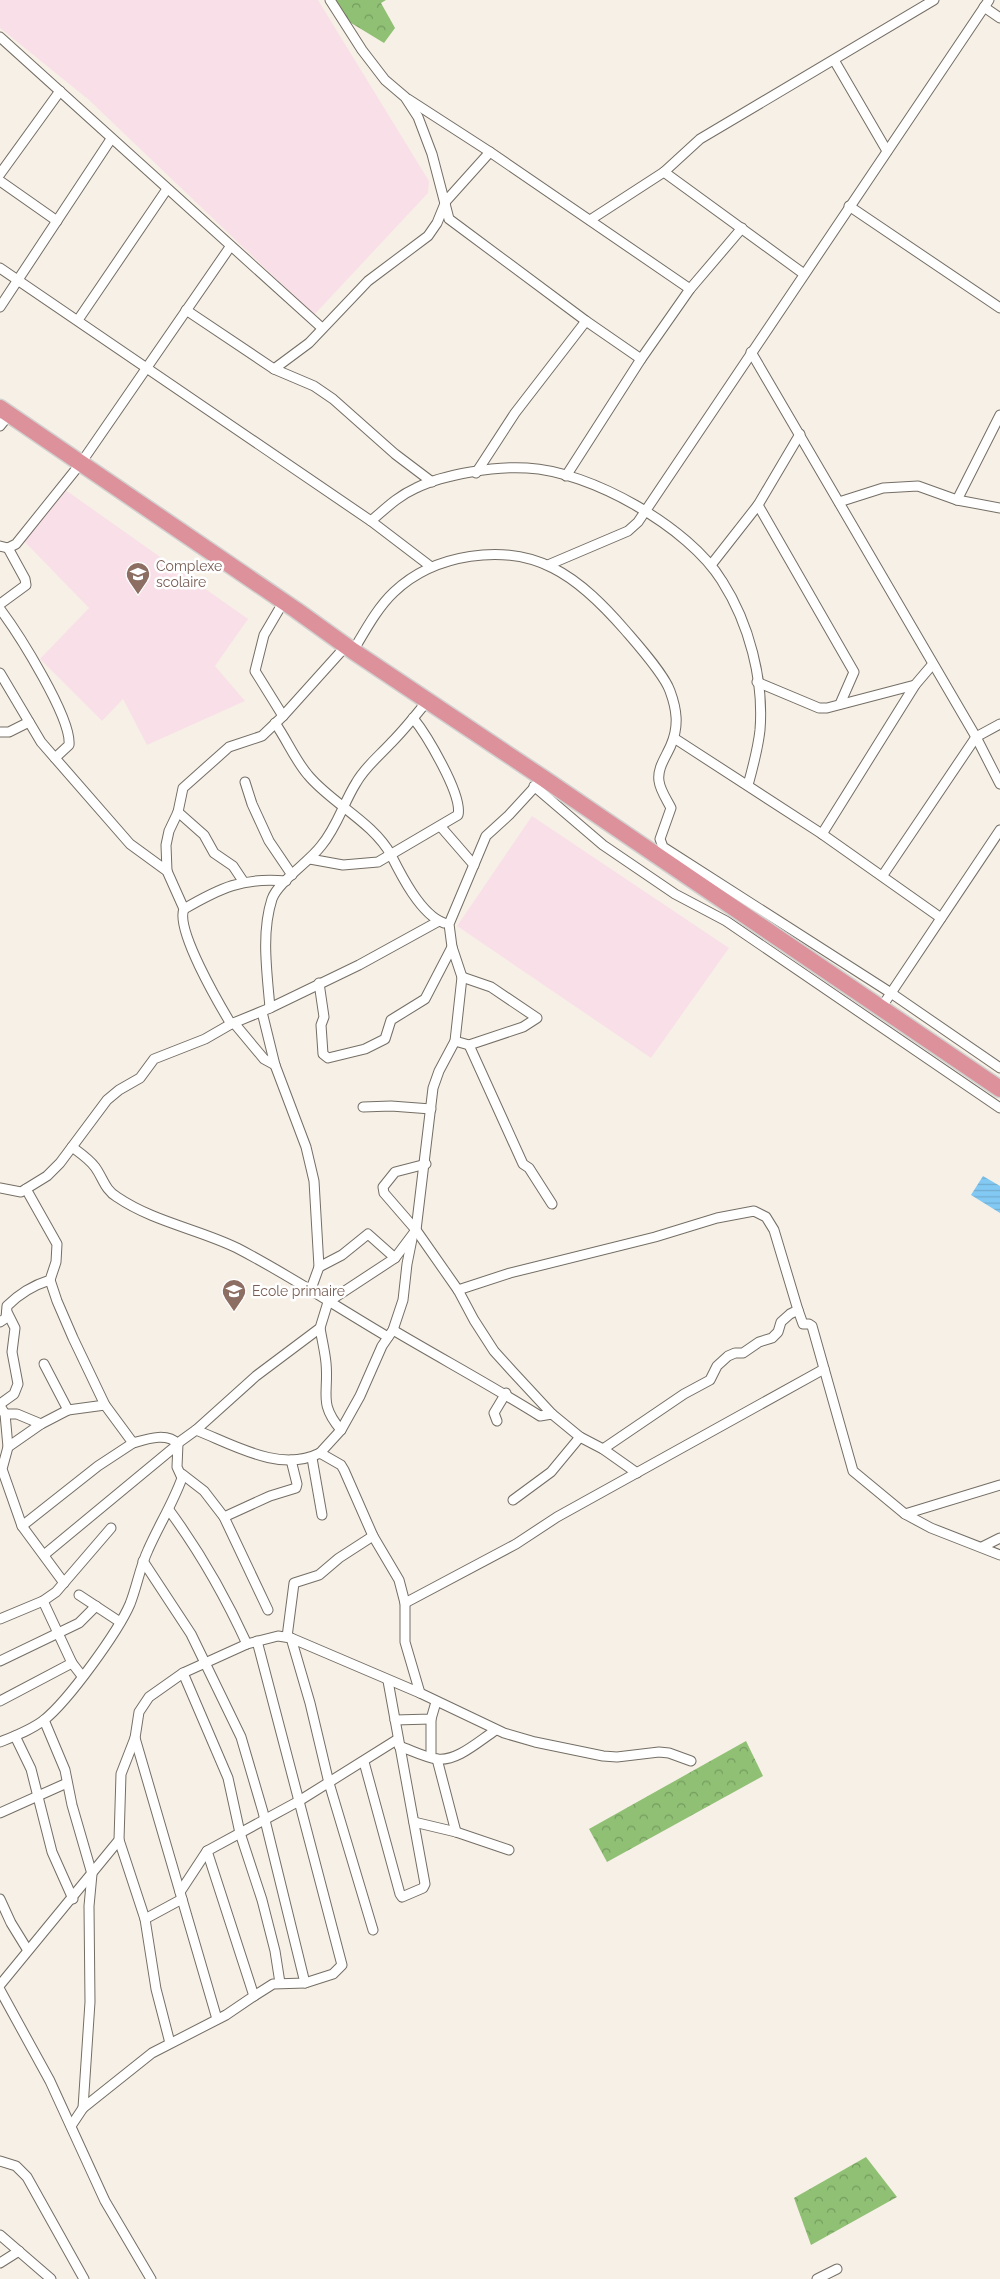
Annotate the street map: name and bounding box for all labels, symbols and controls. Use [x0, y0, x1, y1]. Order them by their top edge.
place label: Complexe scolaire [156, 558, 222, 590]
school or university icon: Complexe scolaire [125, 561, 151, 595]
school or university icon: Ecole primaire [221, 1278, 247, 1312]
place label: Ecole primaire [252, 1283, 345, 1299]

